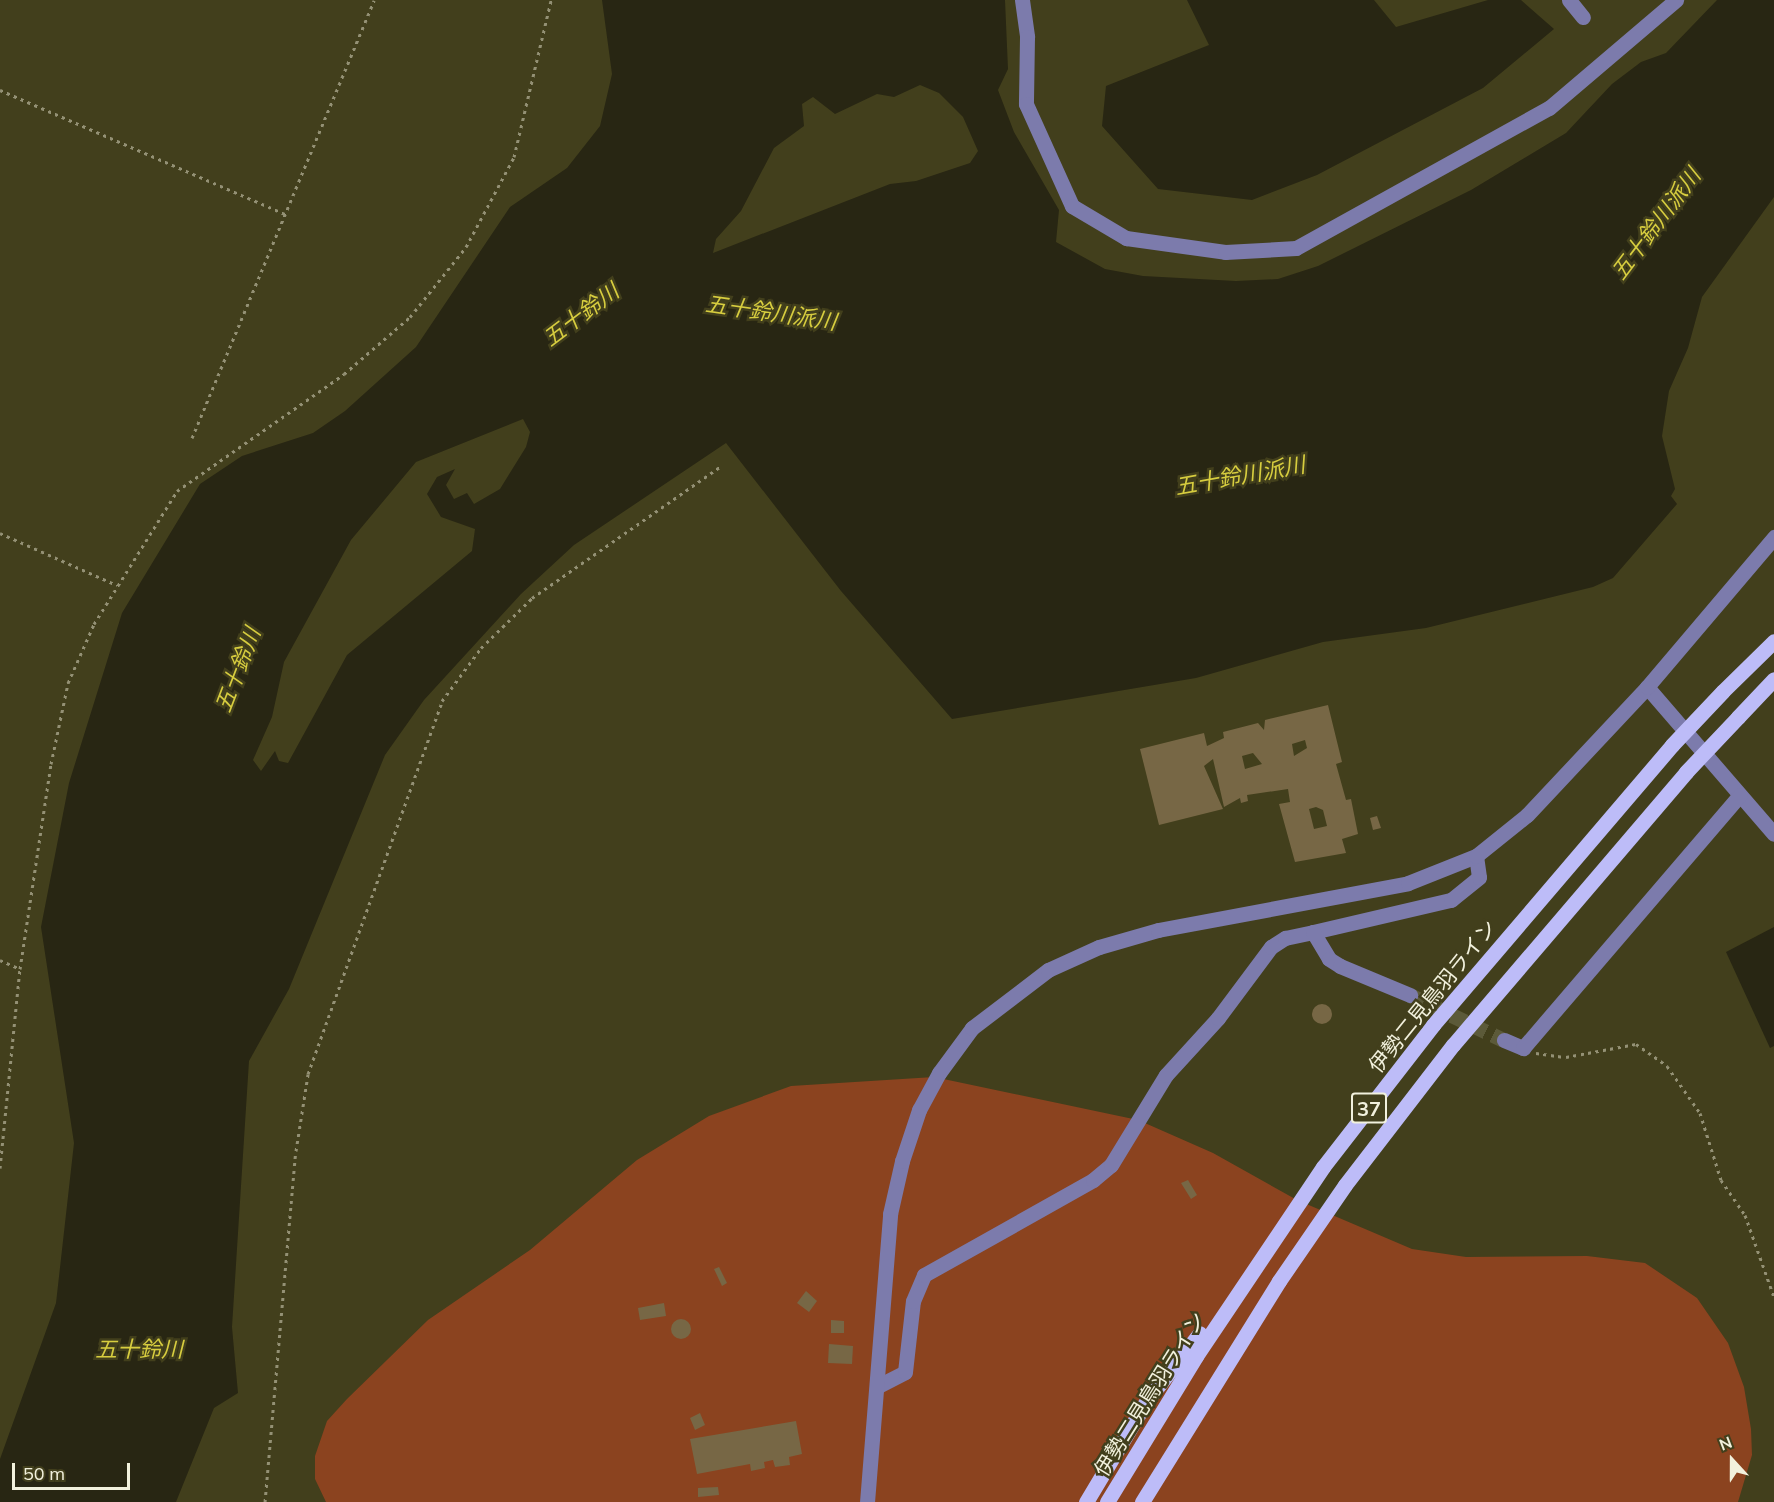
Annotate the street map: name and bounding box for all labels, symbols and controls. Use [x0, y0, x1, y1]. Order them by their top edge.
water label: 五十鈴川派川 [1606, 163, 1706, 285]
water label: 五十鈴川 [538, 278, 624, 352]
water label: 五十鈴川派川 [704, 291, 838, 335]
water label: 五十鈴川派川 [1173, 452, 1307, 500]
water label: 五十鈴川 [210, 624, 266, 716]
street label: 伊勢二見鳥羽ライン [1363, 915, 1501, 1077]
road number: 37 [1351, 1091, 1387, 1125]
street label: 伊勢二見鳥羽ライン [1088, 1307, 1210, 1481]
water label: 五十鈴川 [95, 1337, 183, 1363]
north arrow [1702, 1430, 1762, 1490]
text: N [1716, 1432, 1735, 1455]
scale bar [15, 1451, 134, 1489]
text: 50 m [23, 1462, 65, 1485]

